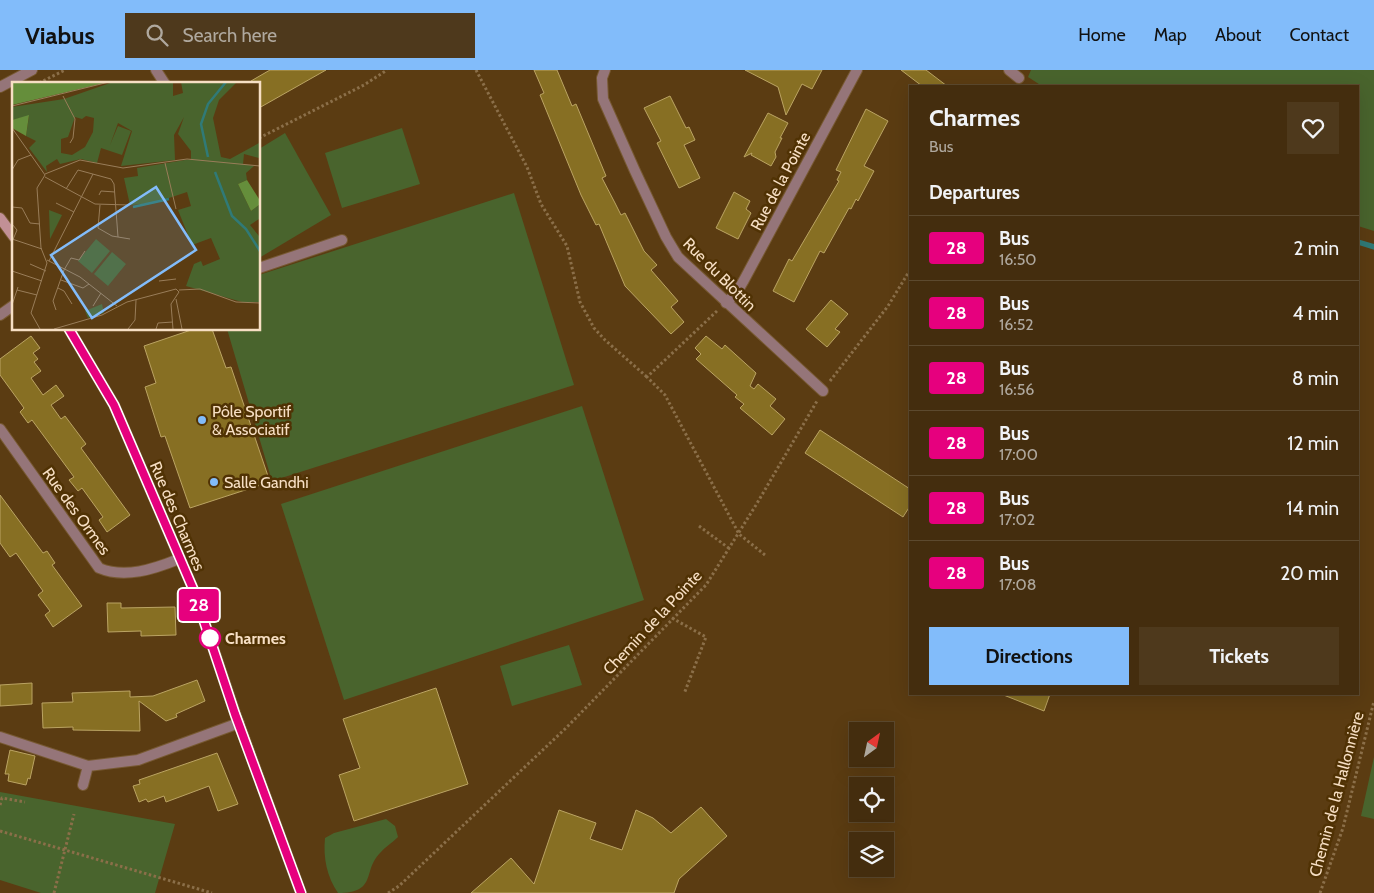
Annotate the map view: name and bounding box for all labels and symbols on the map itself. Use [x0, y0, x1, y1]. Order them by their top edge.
inset map [12, 82, 260, 330]
street label: Rue de la Pointe [747, 129, 814, 234]
street label: Rue du Blottin [679, 234, 760, 315]
place label: Pôle Sportif & Associatif [212, 402, 292, 439]
marker: Pôle Sportif & Associatif [196, 414, 208, 426]
street label: Rue des Charmes [146, 459, 209, 574]
street label: Rue des Ormes [39, 464, 115, 559]
place label: Salle Gandhi [224, 473, 309, 492]
marker: Salle Gandhi [208, 476, 220, 488]
street label: Chemin de la Pointe [599, 566, 706, 679]
line badge: 28 [176, 589, 222, 621]
marker: Charmes [199, 627, 221, 649]
place label: Charmes [225, 629, 286, 648]
street label: Chemin de la Hallonnière [1305, 710, 1368, 879]
north arrow [849, 722, 894, 768]

